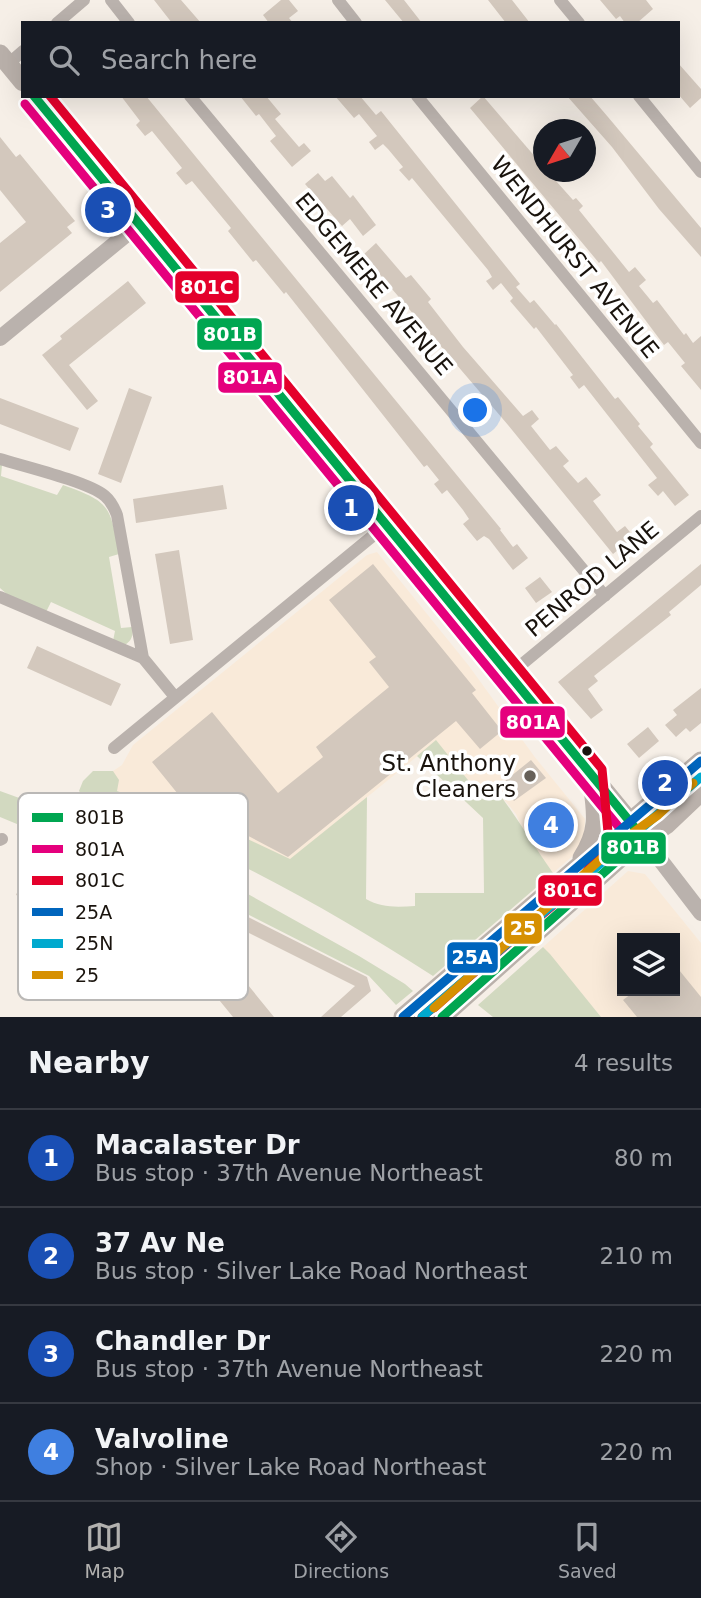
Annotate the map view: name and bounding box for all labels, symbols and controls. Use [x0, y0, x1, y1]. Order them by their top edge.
search box [21, 21, 680, 98]
icon: search [45, 41, 83, 79]
text: Search here [101, 45, 257, 75]
north arrow [533, 119, 596, 182]
street label: WENDHURST AVENUE [486, 151, 664, 363]
pin: 3 [85, 184, 131, 236]
street label: EDGEMERE AVENUE [290, 188, 458, 380]
line badge: 801C [174, 270, 240, 304]
text: 801C [180, 276, 234, 298]
line badge: 801B [196, 317, 263, 351]
text: 801B [203, 323, 257, 345]
line badge: 801A [217, 361, 283, 394]
text: 801A [223, 366, 277, 388]
your location [458, 393, 492, 427]
pin: 1 [328, 482, 374, 534]
street label: PENROD LANE [520, 516, 664, 642]
line badge: 801A [499, 705, 566, 739]
text: 801A [506, 711, 560, 733]
unlabelled marker [580, 744, 594, 758]
place label: St. Anthony Cleaners [382, 750, 516, 802]
pin: 2 [642, 757, 688, 809]
marker: St. Anthony Cleaners [522, 768, 538, 784]
legend [18, 793, 248, 1000]
pin: 4 [528, 799, 574, 851]
text: 801B [75, 806, 124, 828]
line badge: 801B [600, 831, 667, 865]
text: 801B [606, 836, 660, 858]
text: 801A [75, 838, 124, 860]
text: 801C [75, 869, 125, 891]
line badge: 801C [537, 874, 603, 907]
text: 801C [543, 879, 597, 901]
text: 25A [75, 901, 112, 923]
line badge: 25 [503, 912, 543, 945]
text: 25 [510, 917, 536, 939]
text: 25N [75, 932, 113, 954]
map controls [617, 933, 680, 996]
button: layers [617, 933, 680, 996]
line badge: 25A [446, 941, 499, 974]
text: 25A [451, 946, 493, 968]
text: 25 [75, 964, 99, 986]
text: Nearby [28, 1045, 150, 1080]
text: 4 results [574, 1050, 673, 1076]
text: Macalaster Dr [95, 1130, 300, 1160]
text: 1 [43, 1145, 59, 1171]
text: 80 m [614, 1145, 673, 1171]
text: Bus stop · 37th Avenue Northeast [95, 1160, 483, 1186]
text: 37 Av Ne [95, 1228, 225, 1258]
text: 2 [43, 1243, 59, 1269]
text: 210 m [599, 1243, 673, 1269]
text: Bus stop · Silver Lake Road Northeast [95, 1258, 528, 1284]
text: Chandler Dr [95, 1326, 270, 1356]
text: 3 [43, 1341, 59, 1367]
text: 220 m [599, 1341, 673, 1367]
text: Bus stop · 37th Avenue Northeast [95, 1356, 483, 1382]
text: Valvoline [95, 1424, 229, 1454]
text: 4 [43, 1439, 59, 1465]
text: 220 m [599, 1439, 673, 1465]
text: Shop · Silver Lake Road Northeast [95, 1454, 486, 1480]
tab: Map [84, 1518, 125, 1582]
tab: Directions [293, 1518, 389, 1582]
tab: Saved [558, 1518, 617, 1582]

